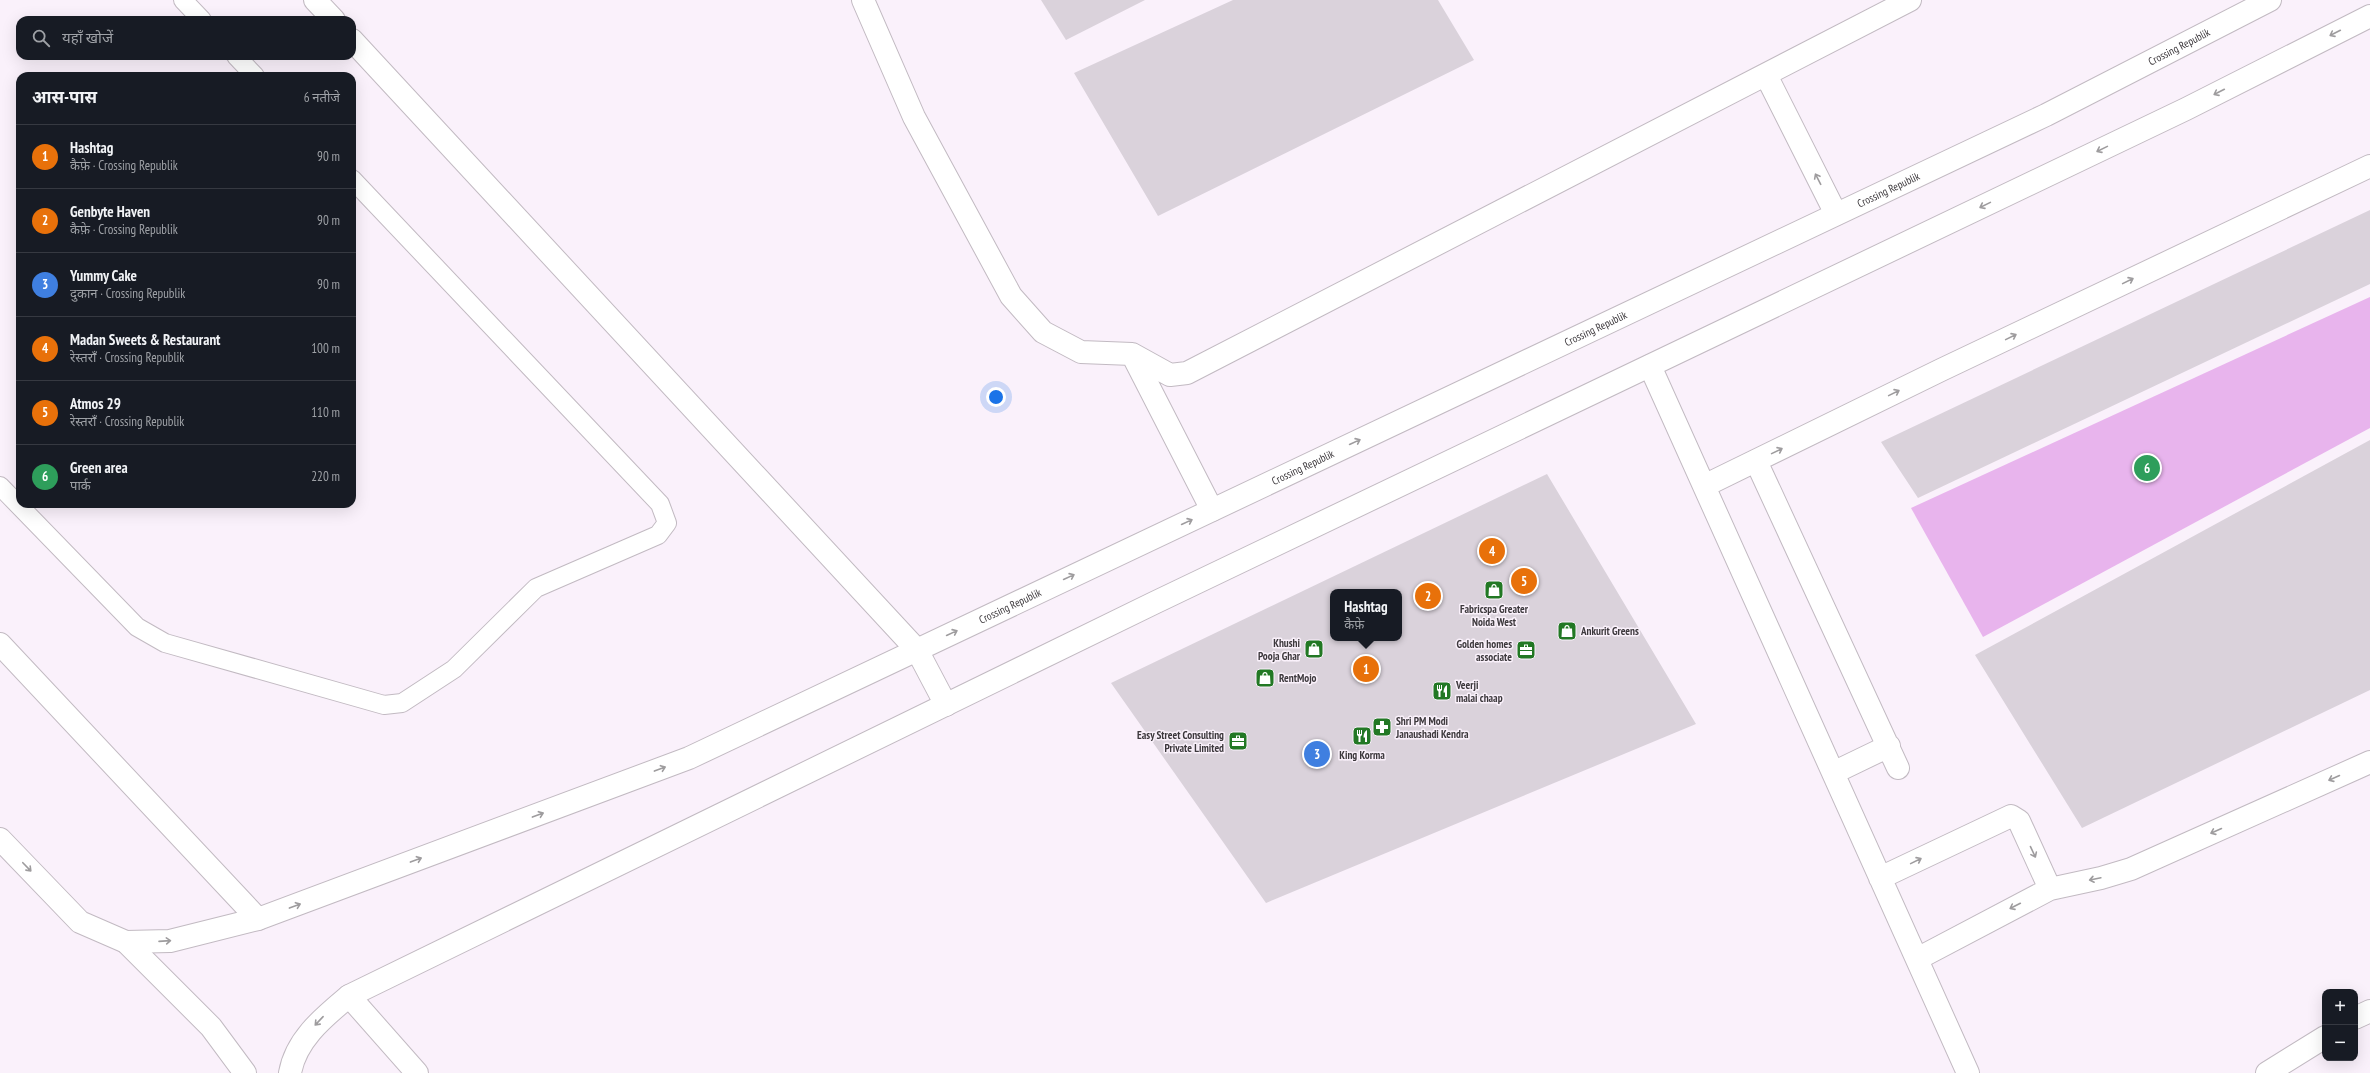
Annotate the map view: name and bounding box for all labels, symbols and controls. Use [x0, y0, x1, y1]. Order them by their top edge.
search box [16, 16, 356, 60]
street label: Crossing Republik [2146, 25, 2213, 68]
icon: search [30, 27, 52, 49]
text: यहाँ खोजें [62, 28, 113, 47]
one-way arrow [2329, 30, 2341, 38]
text: आस-पास [32, 86, 97, 108]
text: 6 नतीजे [304, 89, 340, 106]
one-way arrow [2213, 89, 2225, 96]
text: Hashtag [70, 138, 113, 157]
one-way arrow [2097, 146, 2109, 153]
text: 1 [42, 148, 48, 165]
text: 90 m [317, 148, 340, 165]
text: कैफ़े · Crossing Republik [70, 157, 178, 174]
street label: Crossing Republik [1855, 169, 1923, 210]
one-way arrow [1814, 174, 1822, 186]
text: Genbyte Haven [70, 202, 150, 221]
one-way arrow [1979, 202, 1991, 209]
text: 2 [42, 212, 48, 229]
text: 90 m [317, 212, 340, 229]
text: कैफ़े · Crossing Republik [70, 221, 178, 238]
text: Yummy Cake [70, 266, 137, 285]
text: 3 [42, 276, 48, 293]
text: 90 m [317, 276, 340, 293]
one-way arrow [2122, 277, 2134, 284]
text: दुकान · Crossing Republik [70, 285, 185, 302]
street label: Crossing Republik [1562, 307, 1630, 349]
text: Madan Sweets & Restaurant [70, 330, 220, 349]
one-way arrow [2004, 333, 2016, 340]
text: 4 [42, 340, 48, 357]
text: 100 m [311, 340, 340, 357]
text: रेस्तराँ · Crossing Republik [70, 349, 184, 366]
your location [986, 387, 1006, 407]
one-way arrow [1887, 389, 1899, 397]
text: Atmos 29 [70, 394, 121, 413]
text: 5 [42, 404, 48, 421]
text: 110 m [311, 404, 340, 421]
text: रेस्तराँ · Crossing Republik [70, 413, 184, 430]
one-way arrow [1349, 438, 1361, 445]
street label: Crossing Republik [1269, 446, 1337, 488]
one-way arrow [1771, 447, 1783, 454]
pin: 6 [2134, 453, 2160, 483]
text: Green area [70, 458, 128, 477]
text: 6 [42, 468, 48, 485]
text: 220 m [311, 468, 340, 485]
text: पार्क [70, 477, 91, 494]
one-way arrow [1180, 518, 1192, 525]
pin: 4 [1479, 536, 1505, 566]
pin: 5 [1511, 566, 1537, 596]
one-way arrow [1063, 573, 1075, 580]
shop icon: Fabricspa Greater Noida West [1483, 579, 1505, 601]
pin: 2 [1415, 581, 1441, 611]
street label: Crossing Republik [976, 585, 1044, 627]
popup [1330, 589, 1402, 641]
text: Hashtag [1344, 597, 1388, 616]
place label: Fabricspa Greater Noida West [1460, 602, 1529, 629]
text: कैफ़े [1344, 616, 1364, 633]
shop icon: Ankurit Greens [1556, 620, 1578, 642]
place label: Ankurit Greens [1580, 624, 1639, 638]
one-way arrow [946, 629, 958, 636]
place label: Khushi Pooja Ghar [1258, 636, 1301, 663]
place label: Golden homes associate [1456, 637, 1512, 664]
shop icon: Khushi Pooja Ghar [1303, 638, 1325, 660]
office icon: Golden homes associate [1515, 639, 1537, 661]
pin: 1 [1353, 654, 1379, 684]
shop icon: RentMojo [1254, 667, 1276, 689]
place label: RentMojo [1279, 671, 1317, 685]
place label: Veerji malai chaap [1455, 678, 1503, 705]
restaurant icon: Veerji malai chaap [1431, 680, 1453, 702]
place label: Shri PM Modi Janaushadi Kendra [1395, 714, 1469, 741]
pharmacy icon: Shri PM Modi Janaushadi Kendra [1371, 716, 1393, 738]
restaurant icon: King Korma [1351, 725, 1373, 747]
place label: Easy Street Consulting Private Limited [1137, 728, 1224, 755]
office icon: Easy Street Consulting Private Limited [1227, 730, 1249, 752]
pin: 3 [1304, 739, 1330, 769]
place label: King Korma [1339, 748, 1385, 762]
one-way arrow [654, 765, 666, 773]
one-way arrow [2329, 774, 2341, 782]
one-way arrow [532, 810, 544, 818]
one-way arrow [2210, 827, 2222, 835]
one-way arrow [2030, 846, 2037, 858]
one-way arrow [410, 856, 422, 864]
one-way arrow [1909, 857, 1921, 864]
one-way arrow [22, 862, 32, 872]
one-way arrow [2089, 875, 2102, 883]
one-way arrow [288, 901, 300, 909]
one-way arrow [2009, 903, 2021, 911]
one-way arrow [158, 937, 171, 944]
map controls [2322, 989, 2358, 1061]
button: + [2322, 989, 2358, 1025]
one-way arrow [315, 1016, 324, 1026]
button: − [2322, 1025, 2358, 1061]

